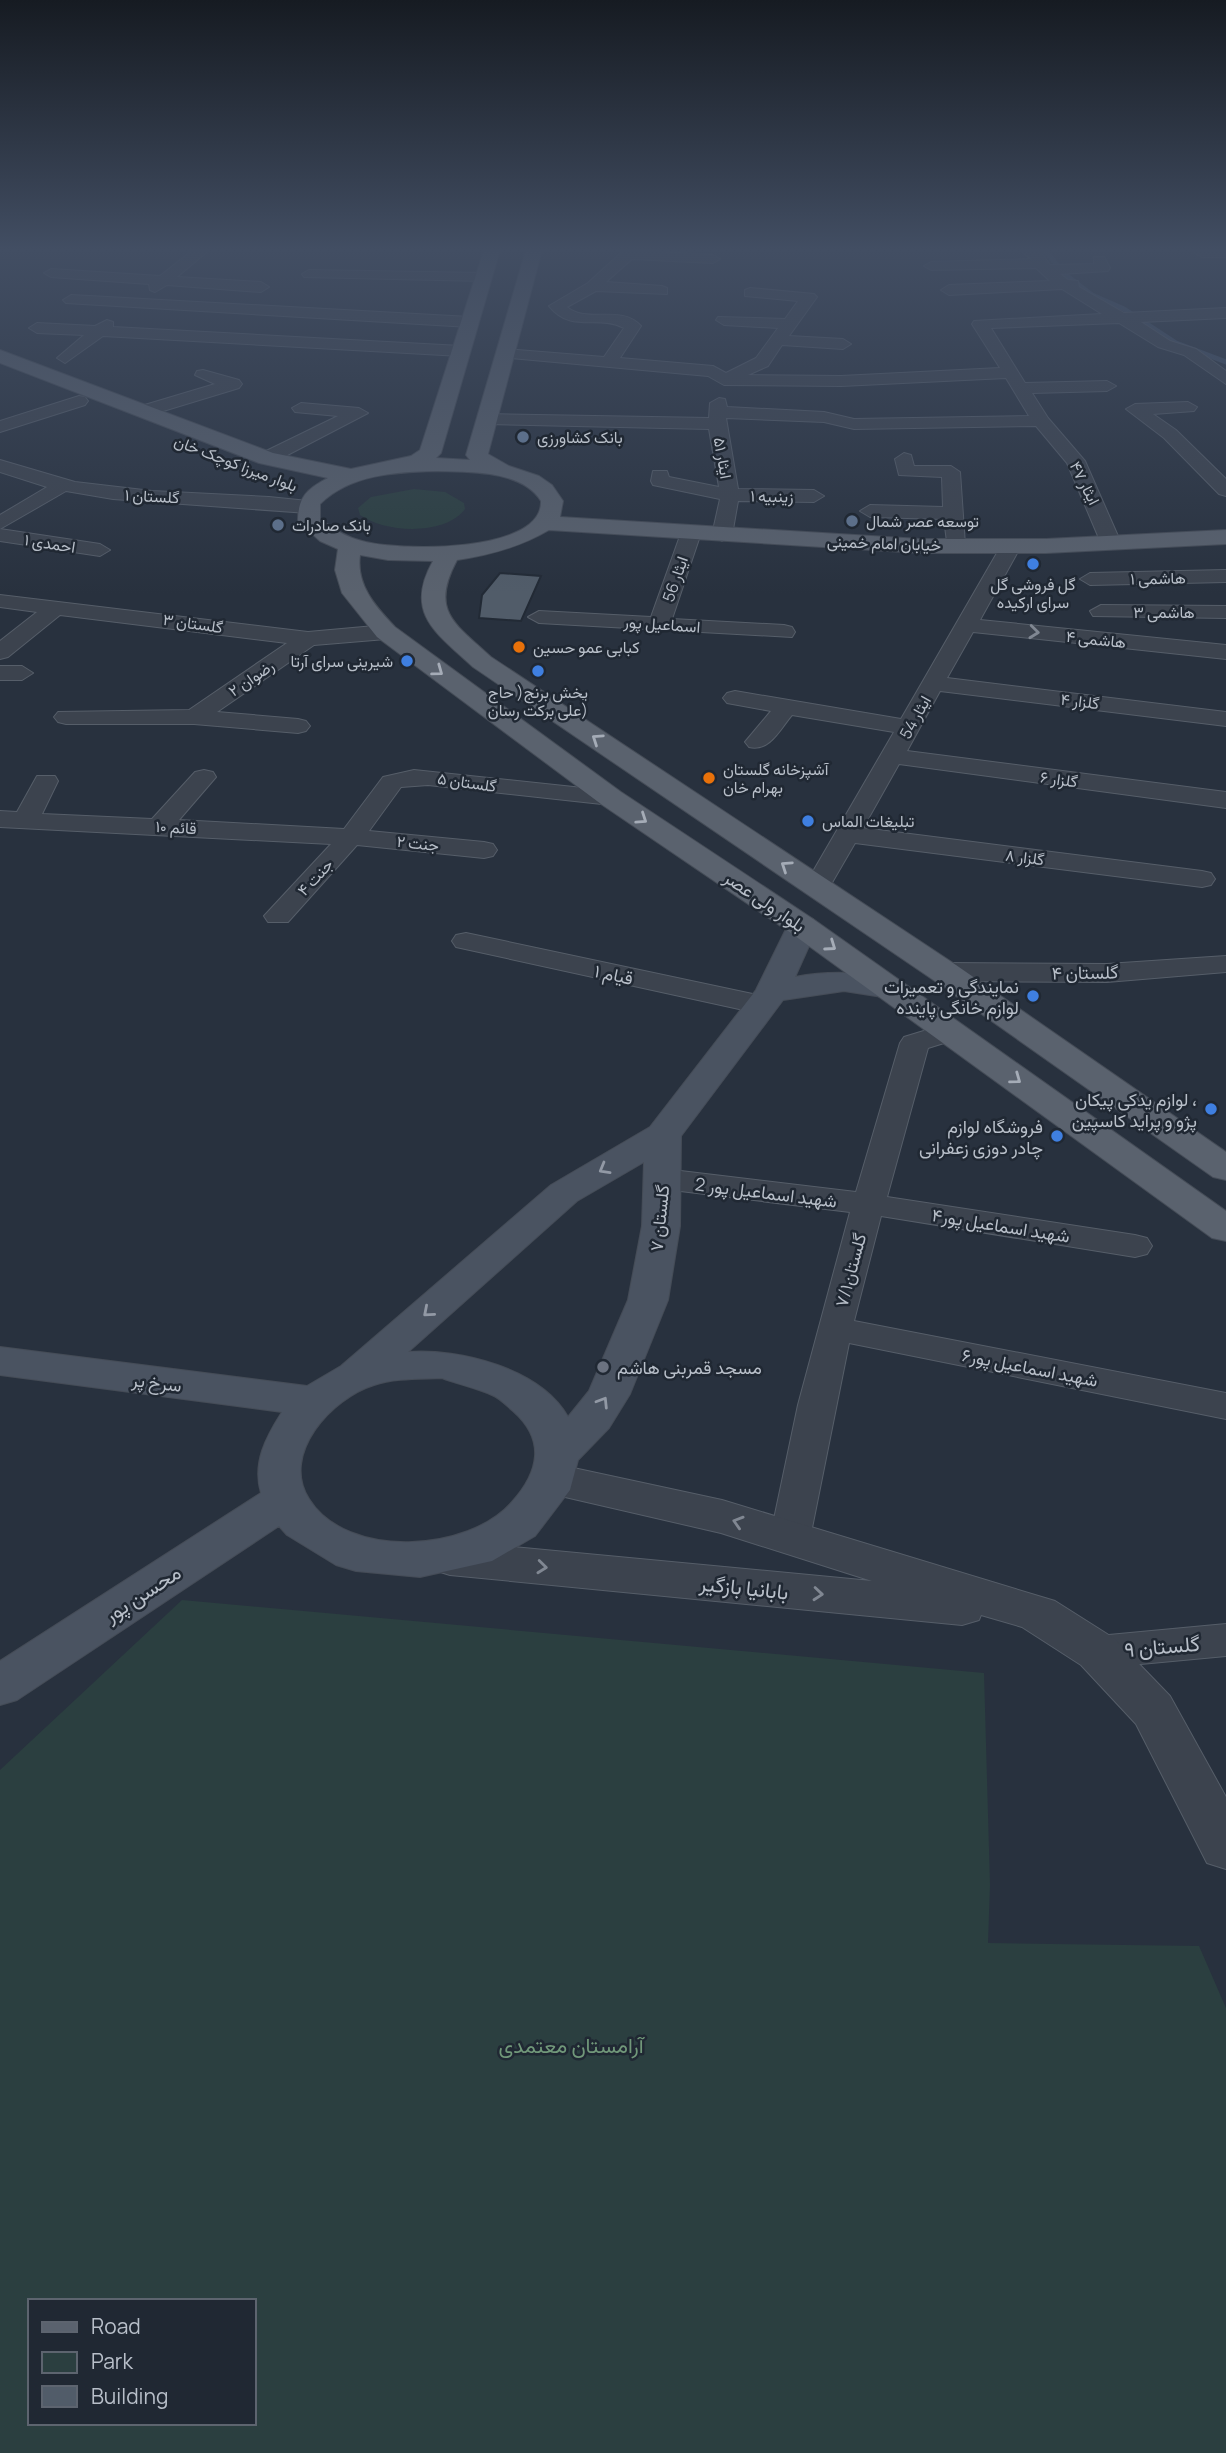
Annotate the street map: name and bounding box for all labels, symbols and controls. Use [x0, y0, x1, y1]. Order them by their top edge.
place label: بانک کشاورزی [537, 426, 623, 448]
street label: بلوار میرزا کوچک خان [171, 429, 301, 498]
marker: بانک کشاورزی [515, 429, 531, 445]
street label: ایثار ۵۱ [709, 436, 737, 480]
street label: ایثار ۴۷ [1065, 457, 1105, 509]
street label: گلستان ۱ [124, 484, 180, 508]
street label: زینبیه ۱ [750, 485, 794, 507]
place label: توسعه عصر شمال [866, 510, 979, 532]
marker: توسعه عصر شمال [844, 513, 860, 529]
place label: بانک صادرات [292, 514, 371, 536]
marker: بانک صادرات [270, 517, 286, 533]
street label: احمدی ۱ [23, 528, 77, 558]
street label: خیابان امام خمینی [827, 530, 942, 556]
street label: ایثار 56 [657, 553, 693, 605]
marker: گل فروشی گل سرای ارکیده [1025, 556, 1041, 572]
street label: هاشمی ۱ [1130, 567, 1186, 589]
place label: گل فروشی گل سرای ارکیده [990, 573, 1076, 613]
street label: هاشمی ۳ [1133, 601, 1195, 623]
street label: گلستان ۳ [161, 608, 225, 638]
street label: اسماعیل پور [622, 610, 701, 639]
one-way arrow [1029, 624, 1040, 639]
street label: هاشمی ۴ [1065, 625, 1127, 653]
place label: کبابی عمو حسین [533, 636, 640, 658]
marker: کبابی عمو حسین [511, 639, 527, 655]
place label: شیرینی سرای آرتا [290, 650, 393, 672]
marker: شیرینی سرای آرتا [399, 653, 415, 669]
street label: رضوان ۲ [224, 655, 278, 701]
one-way arrow [430, 663, 443, 675]
marker: پخش برنج( حاج علی برکت رسان) [530, 663, 546, 679]
place label: پخش برنج( حاج علی برکت رسان) [488, 681, 588, 721]
street label: گلزار ۴ [1059, 688, 1101, 714]
street label: ایثار 54 [894, 691, 936, 743]
one-way arrow [592, 735, 605, 748]
place label: آشپزخانه گلستان بهرام خان [723, 758, 830, 798]
street label: گلزار ۶ [1039, 765, 1079, 793]
street label: گلستان ۵ [436, 767, 498, 797]
marker: آشپزخانه گلستان بهرام خان [701, 770, 717, 786]
place label: تبلیغات الماس [822, 810, 915, 832]
one-way arrow [634, 811, 647, 823]
marker: تبلیغات الماس [800, 813, 816, 829]
street label: قائم ۱۰ [155, 815, 197, 839]
street label: جنت ۲ [396, 830, 441, 856]
street label: گلزار ۸ [1004, 844, 1046, 870]
street label: جنت ۴ [292, 853, 338, 900]
one-way arrow [781, 862, 794, 874]
street label: بلوار ولی عصر [719, 864, 810, 937]
one-way arrow [823, 938, 836, 950]
street label: قیام ۱ [592, 958, 636, 991]
street label: گلستان ۴ [1051, 959, 1119, 985]
place label: نمایندگی و تعمیرات لوازم خانگی پاینده [884, 974, 1019, 1020]
marker: نمایندگی و تعمیرات لوازم خانگی پاینده [1025, 988, 1041, 1004]
one-way arrow [1008, 1071, 1021, 1083]
place label: لوازم یدکی پیکان ، پژو و پراید کاسپین [1072, 1087, 1197, 1133]
marker: لوازم یدکی پیکان ، پژو و پراید کاسپین [1203, 1101, 1219, 1117]
place label: فروشگاه لوازم چادر دوزی زعفرانی [919, 1114, 1043, 1160]
marker: فروشگاه لوازم چادر دوزی زعفرانی [1049, 1128, 1065, 1144]
one-way arrow [599, 1161, 612, 1174]
street label: شهید اسماعیل پور 2 [693, 1171, 838, 1214]
street label: گلستان ۷ [644, 1183, 674, 1253]
street label: شهید اسماعیل پور۴ [930, 1202, 1072, 1249]
street label: گلستان۷/۱ [829, 1230, 871, 1310]
one-way arrow [423, 1304, 436, 1316]
street label: شهید اسماعیل پور۶ [960, 1342, 1100, 1393]
place label: مسجد قمربنی هاشم [617, 1355, 762, 1380]
marker: مسجد قمربنی هاشم [595, 1359, 611, 1375]
street label: سرخ پر [130, 1367, 183, 1398]
one-way arrow [595, 1397, 608, 1410]
one-way arrow [732, 1516, 744, 1531]
street label: محسن پور [97, 1558, 187, 1630]
one-way arrow [537, 1559, 548, 1574]
street label: بابانیا بازگیر [697, 1568, 790, 1606]
one-way arrow [812, 1587, 823, 1602]
street label: گلستان ۹ [1123, 1629, 1201, 1663]
park label: آرامستان معتمدی [498, 2031, 646, 2059]
legend [28, 2299, 256, 2425]
text: Road [91, 2312, 141, 2340]
text: Park [91, 2347, 133, 2375]
text: Building [91, 2382, 168, 2410]

